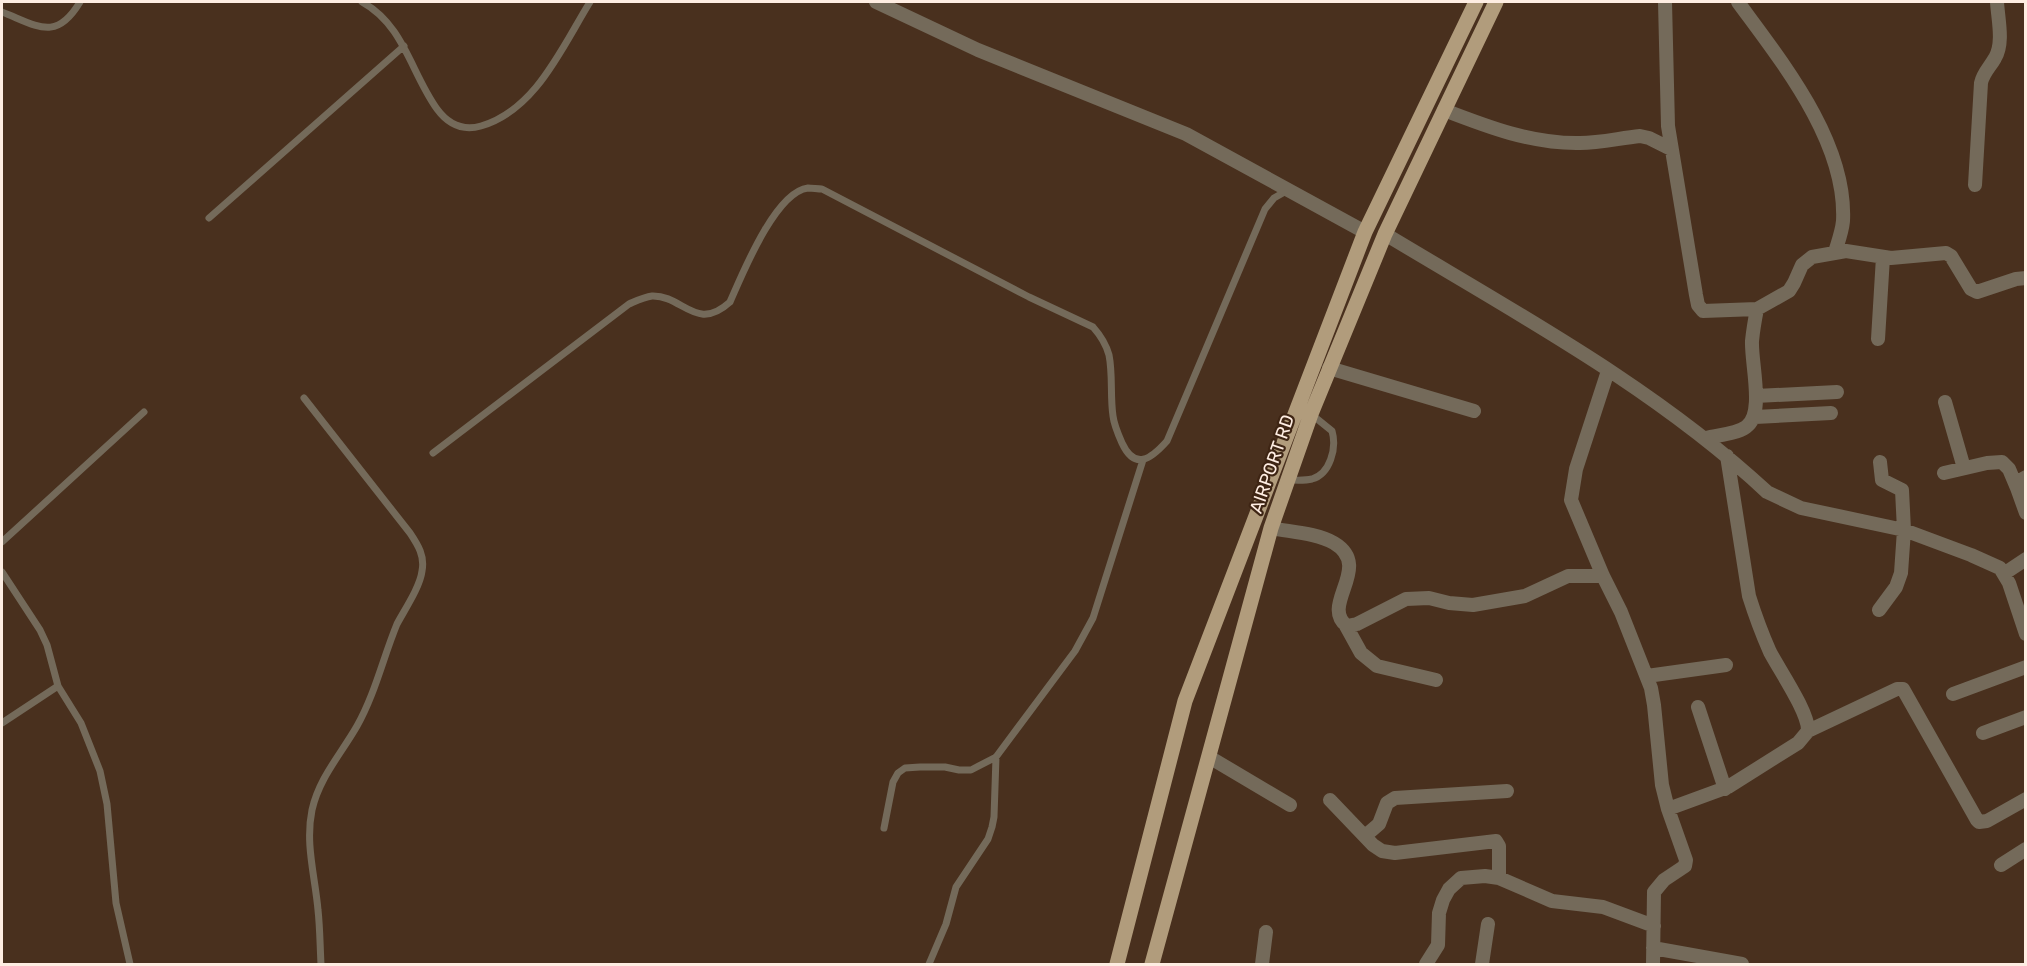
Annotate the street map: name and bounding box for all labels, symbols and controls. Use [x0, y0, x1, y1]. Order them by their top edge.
street label: AIRPORT RD [1245, 412, 1299, 516]

